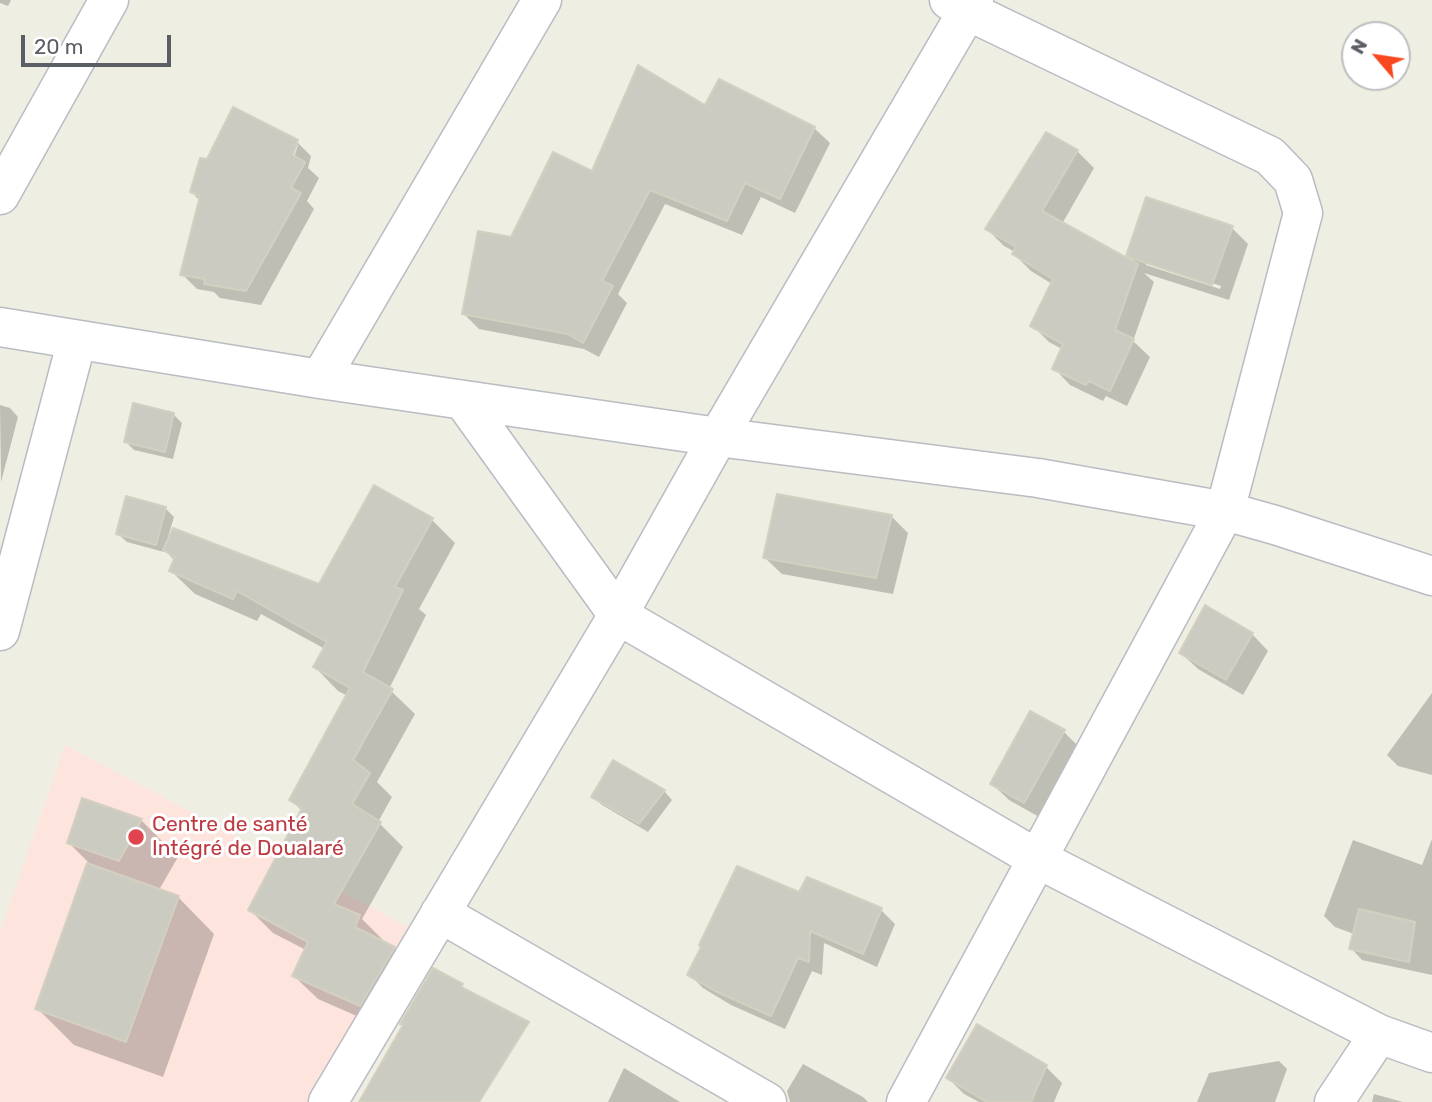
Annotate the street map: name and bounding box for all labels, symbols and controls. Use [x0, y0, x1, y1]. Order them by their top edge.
scale bar [24, 21, 175, 65]
north arrow [1341, 21, 1411, 91]
text: 20 m [34, 34, 83, 59]
text: N [1346, 35, 1372, 58]
place label: Centre de santé Intégré de Doualaré [152, 812, 344, 862]
marker: Centre de santé Intégré de Doualaré [126, 827, 146, 847]

